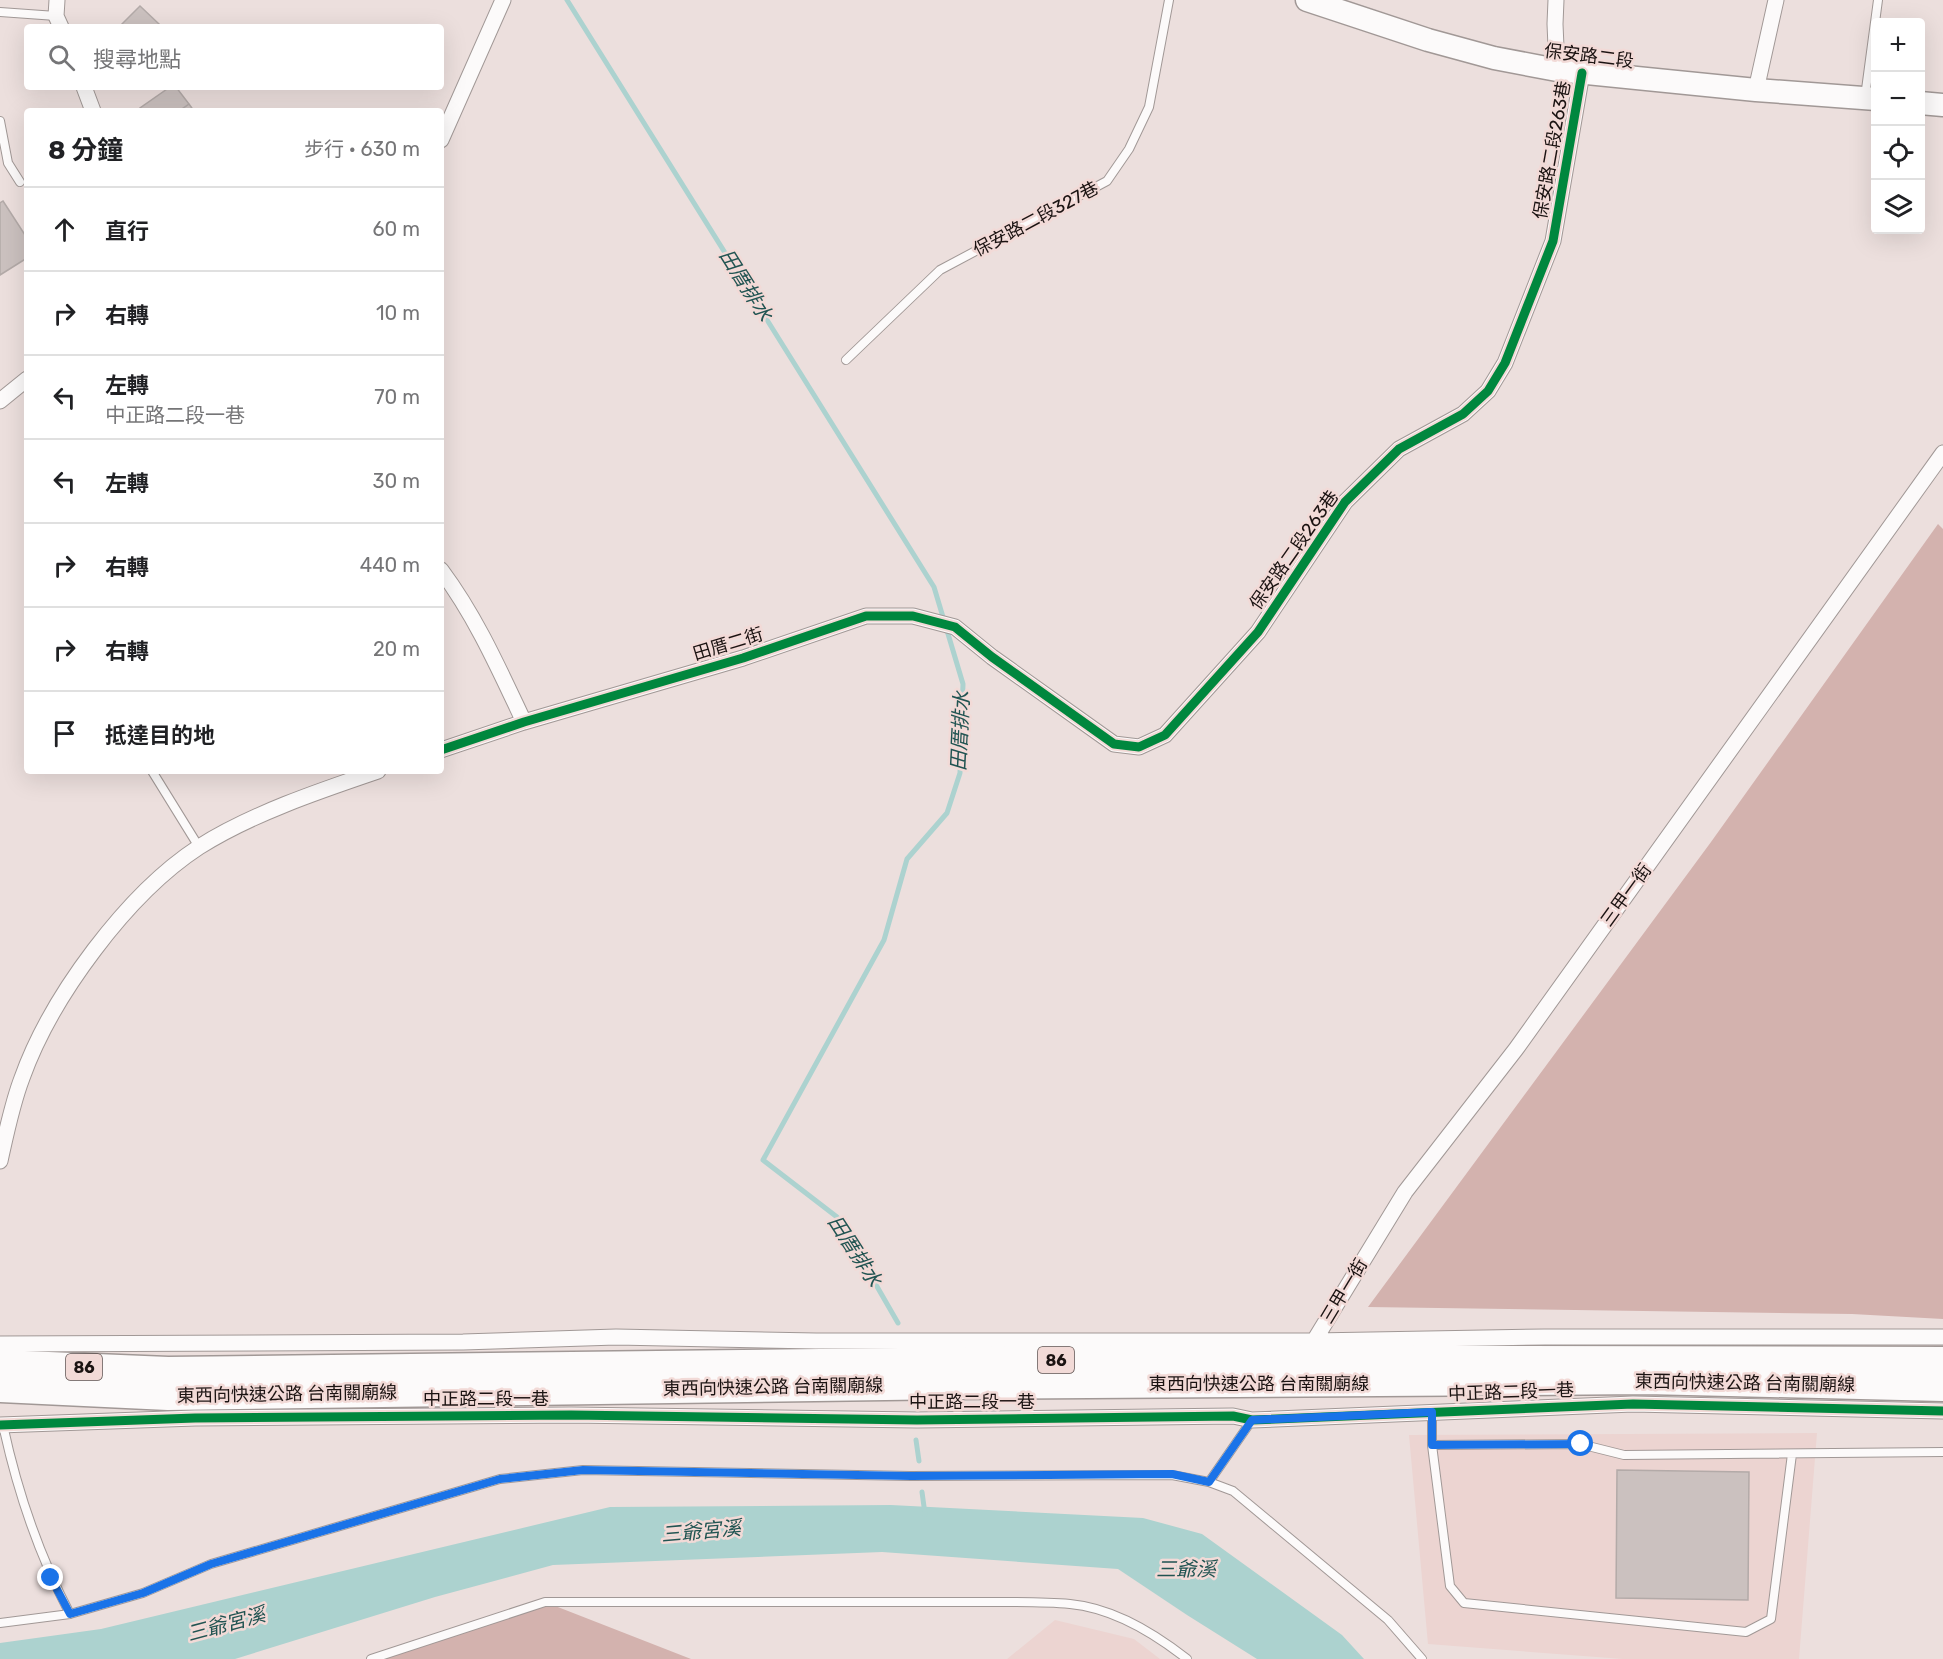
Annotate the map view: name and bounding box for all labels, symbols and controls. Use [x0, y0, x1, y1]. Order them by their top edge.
map controls [1871, 18, 1925, 234]
button: + [1871, 18, 1925, 72]
search box [24, 24, 444, 90]
street label: 保安路二段 [1543, 40, 1635, 72]
icon: search [45, 41, 78, 74]
text: 搜尋地點 [93, 46, 181, 73]
button: − [1871, 72, 1925, 126]
street label: 保安路二段263巷 [1529, 79, 1575, 221]
button: locate [1871, 126, 1925, 180]
text: 8 分鐘 [48, 135, 123, 166]
text: 步行 · 630 m [304, 137, 420, 161]
street label: 保安路二段327巷 [970, 177, 1102, 261]
button: layers [1871, 180, 1925, 234]
icon: ahead [48, 213, 81, 246]
text: 60 m [373, 217, 420, 241]
text: 直行 [105, 218, 149, 245]
water label: 田厝排水 [715, 245, 778, 326]
icon: right [48, 297, 81, 330]
text: 10 m [376, 301, 420, 325]
text: 右轉 [105, 302, 149, 329]
text: 左轉 [105, 372, 149, 399]
icon: left [48, 381, 81, 414]
text: 70 m [374, 385, 420, 409]
text: 中正路二段一巷 [105, 403, 245, 427]
icon: left [48, 465, 81, 498]
text: 30 m [373, 469, 420, 493]
text: 左轉 [105, 470, 149, 497]
street label: 保安路二段263巷 [1245, 486, 1343, 614]
icon: right [48, 549, 81, 582]
text: 440 m [360, 553, 420, 577]
text: 右轉 [105, 554, 149, 581]
street label: 田厝二街 [690, 623, 766, 665]
icon: right [48, 633, 81, 666]
text: 20 m [373, 637, 420, 661]
text: 右轉 [105, 638, 149, 665]
water label: 田厝排水 [946, 689, 974, 772]
icon: arrive [48, 717, 81, 750]
text: 抵達目的地 [105, 722, 215, 749]
street label: 三甲一街 [1596, 859, 1656, 931]
water label: 田厝排水 [823, 1211, 887, 1292]
street label: 三甲一街 [1316, 1254, 1372, 1328]
road number: 86 [1038, 1347, 1074, 1373]
road number: 86 [66, 1354, 102, 1380]
street label: 東西向快速公路 台南關廟線 [1635, 1370, 1855, 1396]
street label: 東西向快速公路 台南關廟線 [1149, 1373, 1369, 1395]
street label: 東西向快速公路 台南關廟線 [663, 1374, 883, 1400]
street label: 中正路二段一巷 [1448, 1379, 1574, 1405]
street label: 東西向快速公路 台南關廟線 [177, 1381, 397, 1407]
street label: 中正路二段一巷 [423, 1388, 549, 1410]
street label: 中正路二段一巷 [909, 1391, 1035, 1413]
route start [1567, 1430, 1593, 1456]
water label: 三爺宮溪 [660, 1515, 745, 1546]
water label: 三爺溪 [1156, 1557, 1219, 1581]
route end [37, 1564, 63, 1590]
water label: 三爺宮溪 [184, 1601, 271, 1646]

